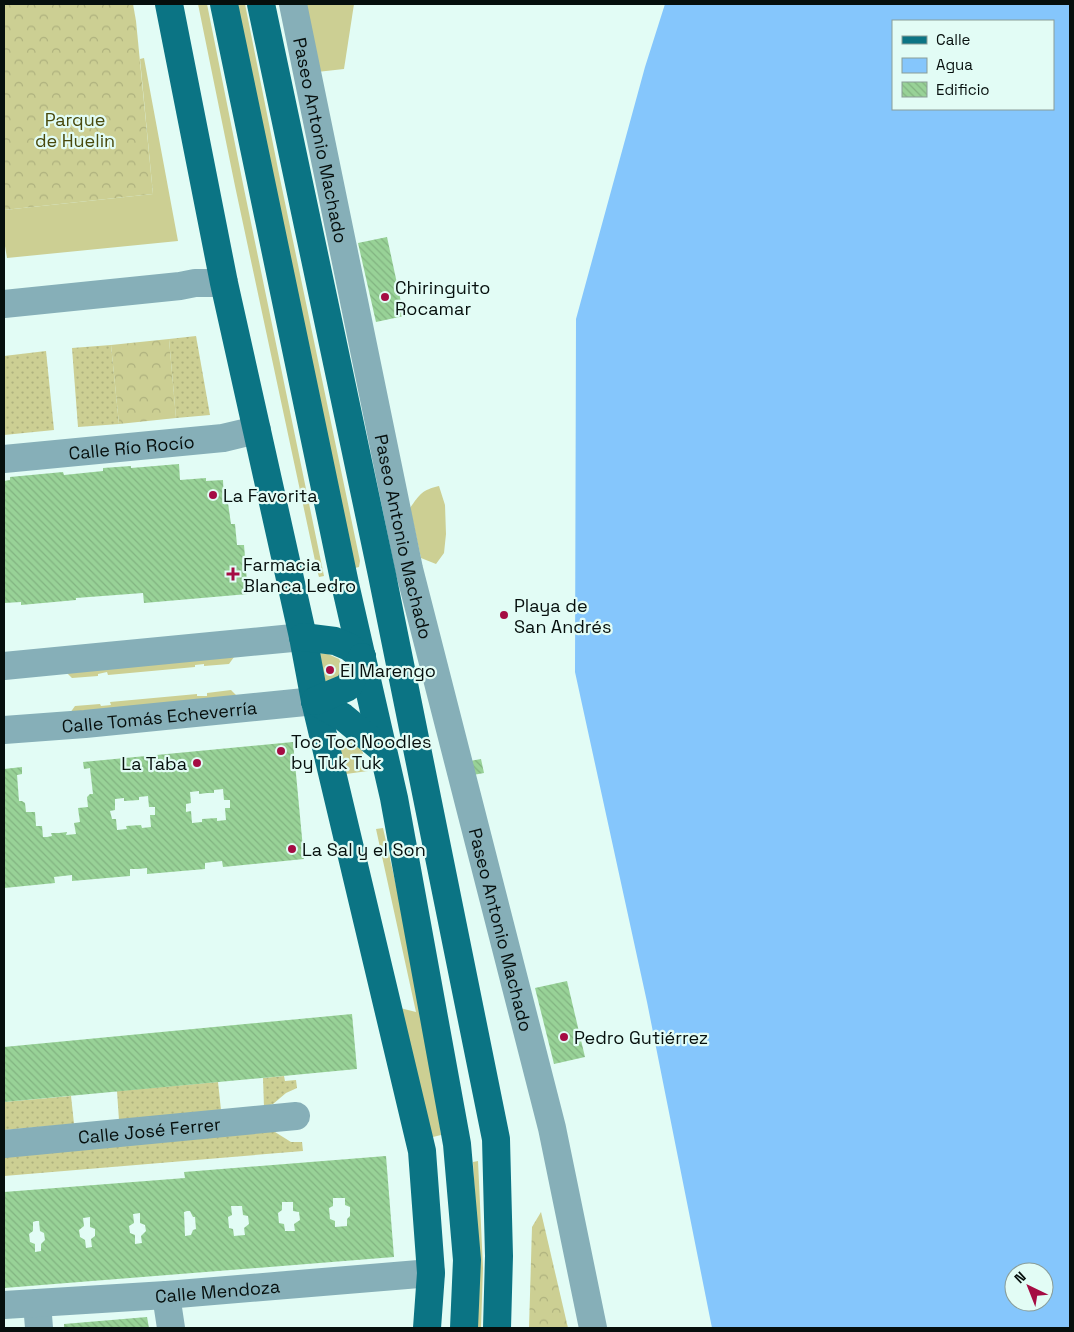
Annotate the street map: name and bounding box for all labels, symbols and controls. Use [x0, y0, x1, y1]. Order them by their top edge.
legend [892, 20, 1054, 110]
text: Calle [936, 30, 971, 49]
street label: Paseo Antonio Machado [289, 35, 353, 245]
text: Agua [936, 55, 973, 74]
text: Edificio [936, 80, 990, 99]
park label: Parque de Huelin [35, 108, 115, 152]
place label: Chiringuito Rocamar [395, 276, 490, 320]
marker: Chiringuito Rocamar [379, 291, 391, 303]
street label: Calle Río Rocío [67, 429, 195, 464]
street label: Paseo Antonio Machado [370, 432, 438, 642]
place label: La Favorita [223, 484, 318, 507]
marker: La Favorita [207, 489, 219, 501]
place label: Farmacia Blanca Ledro [243, 553, 356, 597]
marker: Farmacia Blanca Ledro [227, 568, 239, 580]
place label: Playa de San Andrés [514, 594, 611, 638]
marker: Playa de San Andrés [498, 609, 510, 621]
place label: El Marengo [340, 659, 436, 682]
marker: El Marengo [324, 664, 336, 676]
street label: Calle Tomás Echeverría [61, 695, 258, 737]
place label: Toc Toc Noodles by Tuk Tuk [291, 730, 431, 774]
marker: Toc Toc Noodles by Tuk Tuk [275, 745, 287, 757]
place label: La Taba [121, 752, 187, 775]
marker: La Taba [191, 757, 203, 769]
street label: Paseo Antonio Machado [464, 825, 538, 1034]
place label: La Sal y el Son [302, 838, 426, 861]
marker: La Sal y el Son [286, 843, 298, 855]
place label: Pedro Gutiérrez [574, 1026, 708, 1049]
marker: Pedro Gutiérrez [558, 1031, 570, 1043]
street label: Calle José Ferrer [77, 1112, 222, 1148]
north arrow [1004, 1262, 1054, 1312]
text: N [1011, 1268, 1030, 1287]
street label: Calle Mendoza [154, 1274, 281, 1307]

